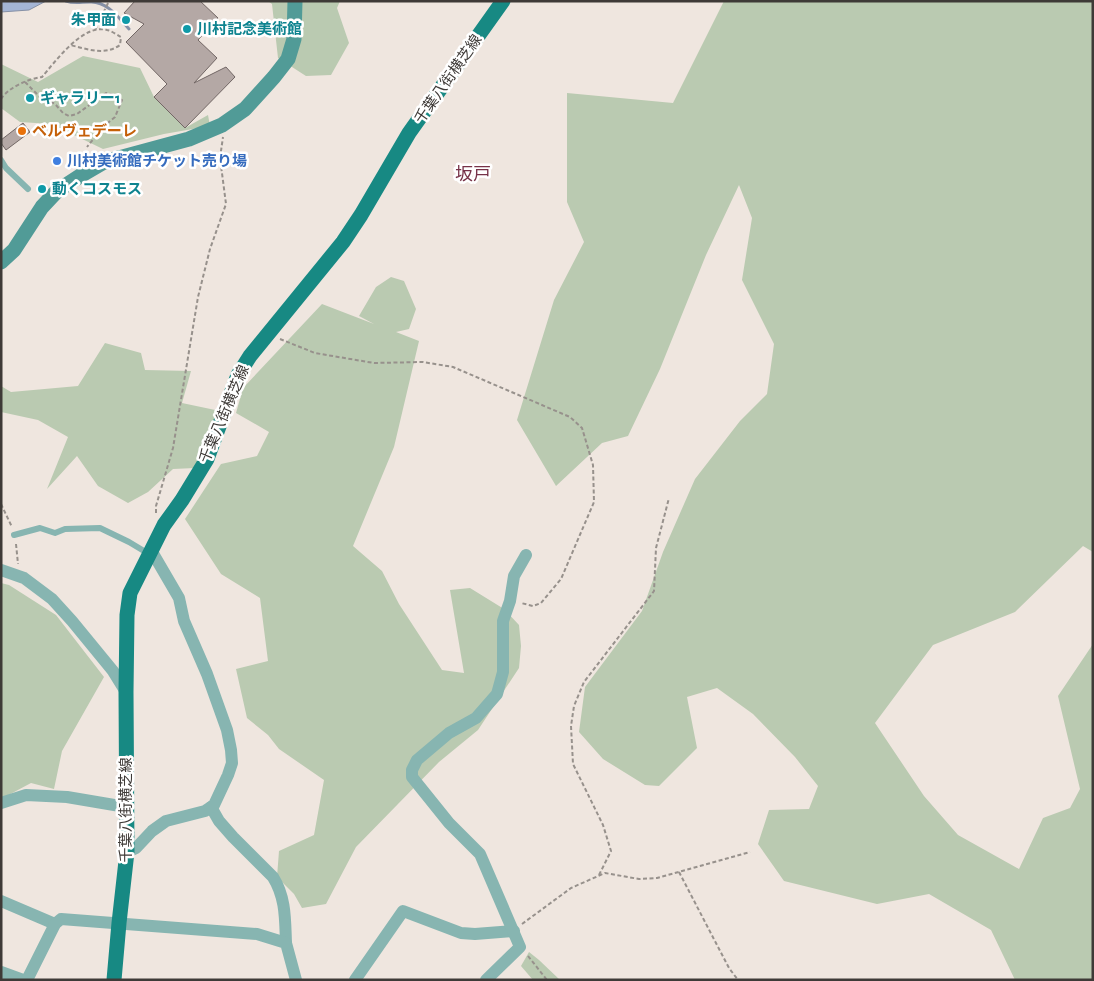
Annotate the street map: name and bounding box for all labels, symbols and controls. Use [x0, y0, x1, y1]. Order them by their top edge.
place label: 朱甲面 [71, 12, 116, 28]
marker: 朱甲面 [120, 14, 132, 26]
place label: 川村記念美術館 [197, 20, 302, 37]
marker: 川村記念美術館 [181, 23, 193, 35]
street label: 千葉八街横芝線 [411, 31, 485, 127]
place label: ギャラリー1 [40, 89, 120, 106]
marker: ギャラリー1 [24, 92, 36, 104]
place label: ベルヴェデーレ [32, 123, 137, 139]
marker: ベルヴェデーレ [16, 125, 28, 137]
place label: 川村美術館チケット売り場 [67, 152, 247, 169]
marker: 川村美術館チケット売り場 [51, 155, 63, 167]
district label: 坂戸 [455, 165, 491, 184]
place label: 動くコスモス [52, 181, 142, 197]
marker: 動くコスモス [36, 183, 48, 195]
street label: 千葉八街横芝線 [196, 363, 252, 465]
street label: 千葉八街横芝線 [118, 757, 134, 863]

